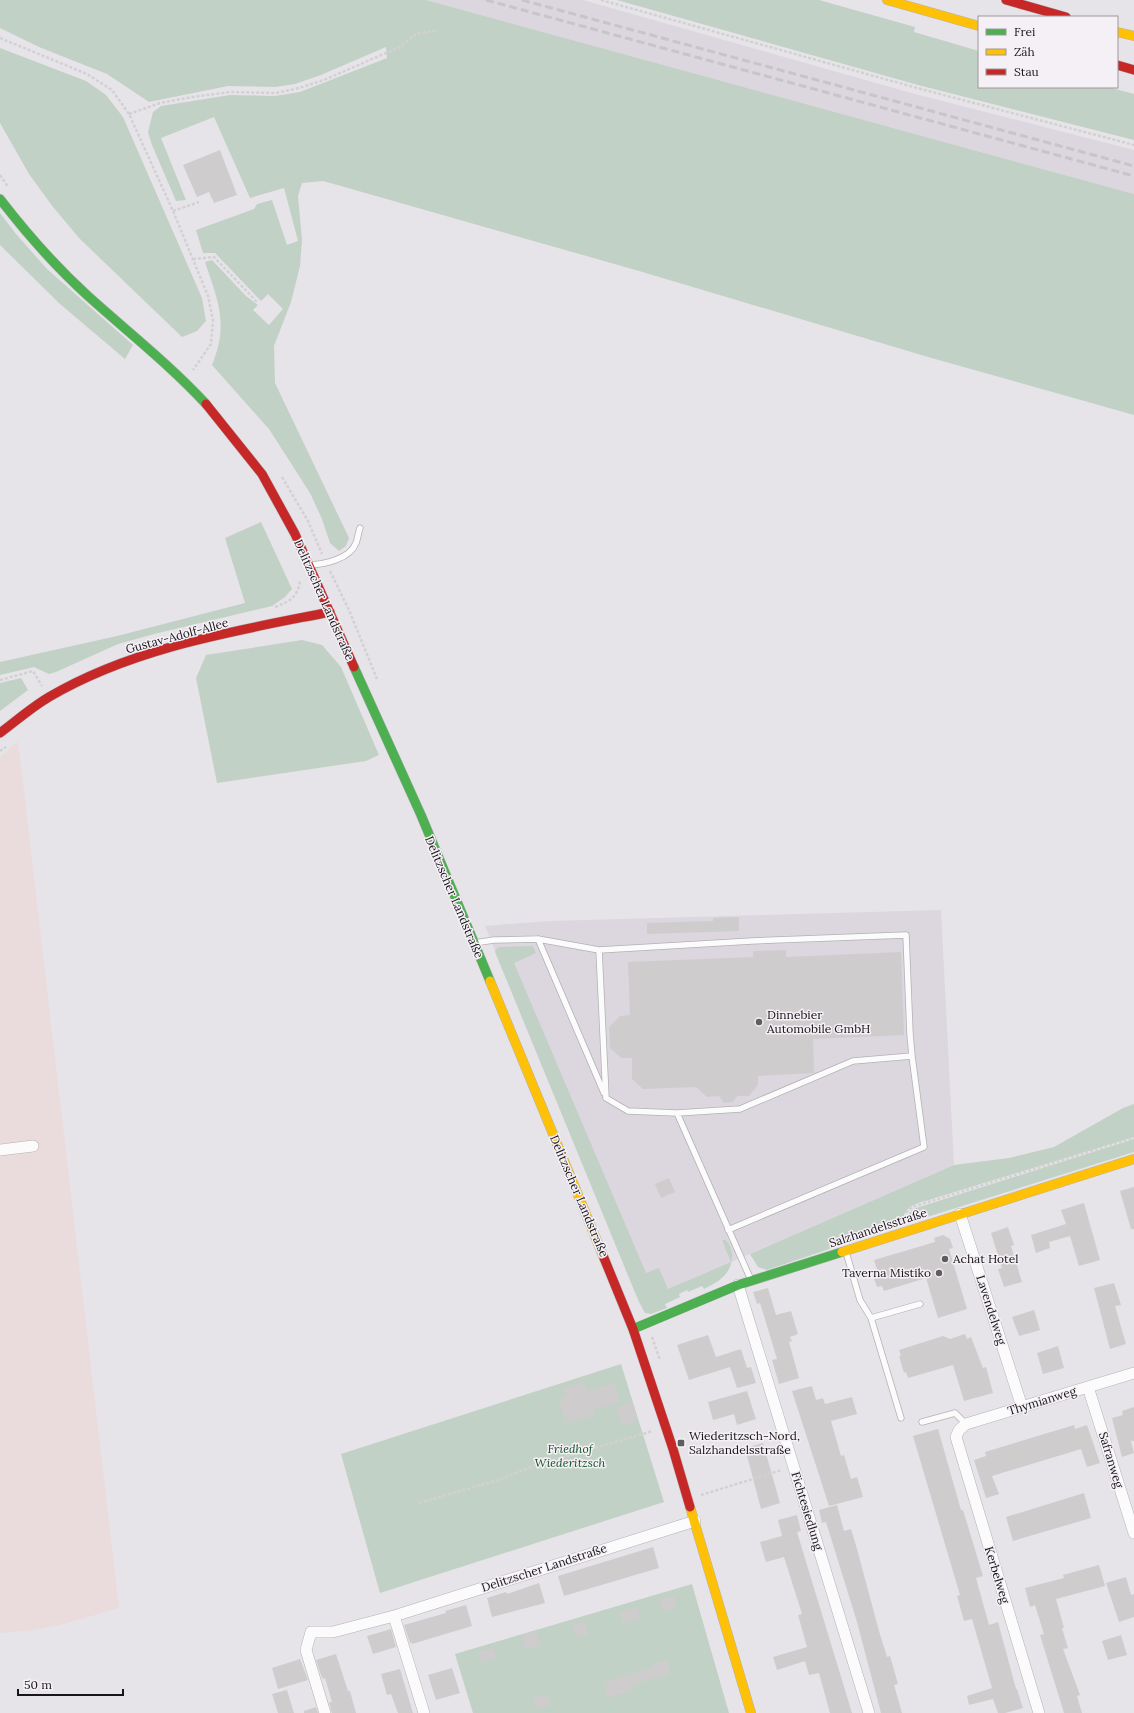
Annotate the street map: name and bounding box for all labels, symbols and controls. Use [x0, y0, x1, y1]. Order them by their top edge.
legend [978, 16, 1118, 88]
text: Frei [1014, 24, 1035, 39]
text: Zäh [1014, 44, 1035, 59]
text: Stau [1014, 64, 1039, 79]
street label: Delitzscher Landstraße [291, 537, 358, 663]
street label: Gustav-Adolf-Allee [124, 614, 230, 656]
street label: Delitzscher Landstraße [422, 834, 487, 961]
place label: Dinnebier Automobile GmbH [766, 1007, 870, 1036]
marker: Dinnebier Automobile GmbH [754, 1017, 764, 1027]
street label: Delitzscher Landstraße [547, 1133, 612, 1260]
street label: Salzhandelsstraße [827, 1205, 929, 1250]
place label: Achat Hotel [952, 1251, 1019, 1266]
marker: Achat Hotel [940, 1254, 950, 1264]
place label: Taverna Mistiko [842, 1265, 931, 1280]
marker: Taverna Mistiko [934, 1268, 944, 1278]
street label: Lavendelweg [973, 1273, 1010, 1347]
street label: Thymianweg [1006, 1383, 1078, 1418]
place label: Wiederitzsch-Nord, Salzhandelsstraße [689, 1428, 800, 1457]
street label: Safranweg [1096, 1430, 1127, 1490]
marker: Wiederitzsch-Nord, Salzhandelsstraße [676, 1438, 686, 1448]
park label: Friedhof Wiederitzsch [535, 1441, 606, 1470]
street label: Fichtesiedlung [788, 1470, 827, 1552]
street label: Delitzscher Landstraße [479, 1540, 609, 1595]
street label: Kerbelweg [982, 1544, 1013, 1606]
scale bar [18, 1671, 123, 1697]
text: 50 m [24, 1677, 52, 1692]

